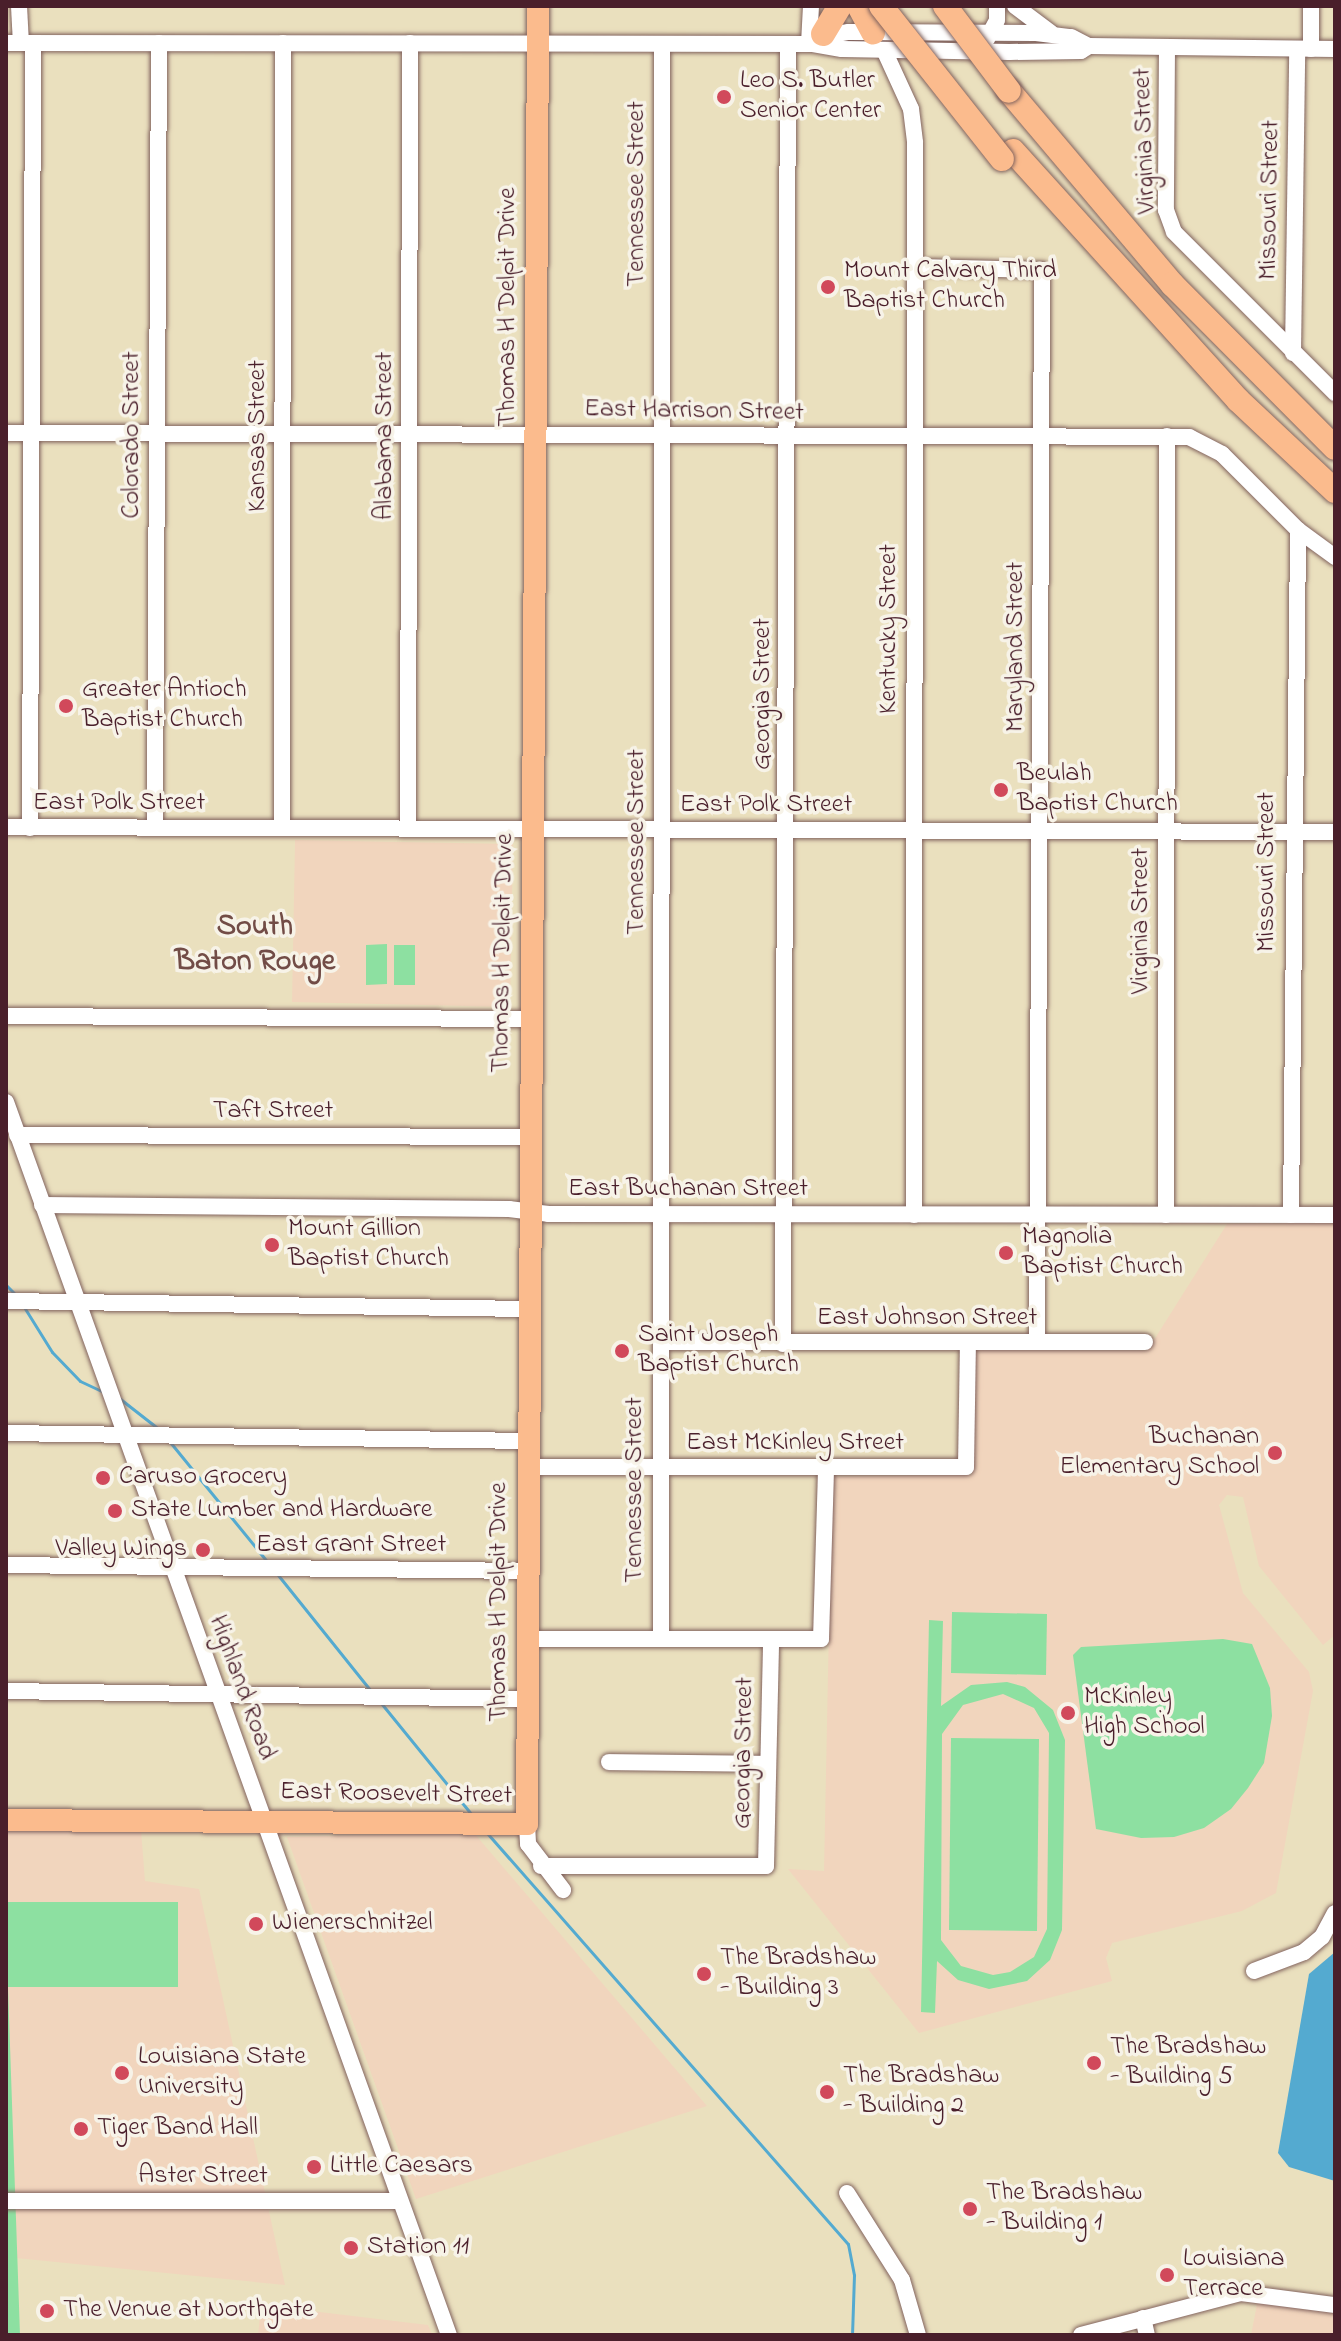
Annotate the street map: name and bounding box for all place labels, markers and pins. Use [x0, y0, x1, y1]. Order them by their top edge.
place label: Leo S. Butler Senior Center [740, 66, 881, 128]
marker: Leo S. Butler Senior Center [715, 88, 733, 106]
place label: Mount Calvary Third Baptist Church [844, 256, 1057, 318]
marker: Mount Calvary Third Baptist Church [819, 278, 837, 296]
place label: Greater Antioch Baptist Church [82, 675, 247, 736]
marker: Greater Antioch Baptist Church [57, 697, 75, 715]
place label: Beulah Baptist Church [1017, 759, 1178, 820]
marker: Beulah Baptist Church [992, 781, 1010, 799]
place label: Mount Gillion Baptist Church [288, 1214, 449, 1276]
place label: Magnolia Baptist Church [1022, 1222, 1183, 1284]
marker: Mount Gillion Baptist Church [263, 1236, 281, 1254]
marker: Magnolia Baptist Church [997, 1244, 1015, 1262]
place label: Saint Joseph Baptist Church [638, 1320, 799, 1382]
marker: Saint Joseph Baptist Church [613, 1342, 631, 1360]
place label: Buchanan Elementary School [1060, 1422, 1259, 1484]
marker: Buchanan Elementary School [1266, 1444, 1284, 1462]
place label: Caruso Grocery [119, 1462, 287, 1494]
marker: Caruso Grocery [94, 1469, 112, 1487]
place label: State Lumber and Hardware [131, 1495, 432, 1527]
marker: State Lumber and Hardware [106, 1502, 124, 1520]
place label: Valley Wings [56, 1534, 187, 1566]
marker: Valley Wings [194, 1541, 212, 1559]
place label: McKinley High School [1084, 1682, 1205, 1744]
marker: McKinley High School [1059, 1704, 1077, 1722]
place label: Wienerschnitzel [272, 1908, 433, 1940]
marker: Wienerschnitzel [247, 1915, 265, 1933]
place label: The Bradshaw - Building 3 [720, 1943, 876, 2004]
marker: The Bradshaw - Building 3 [695, 1965, 713, 1983]
place label: The Bradshaw - Building 5 [1110, 2032, 1266, 2094]
place label: Louisiana State University [138, 2042, 306, 2104]
marker: The Bradshaw - Building 5 [1085, 2054, 1103, 2072]
place label: The Bradshaw - Building 2 [843, 2061, 999, 2122]
marker: Louisiana State University [113, 2064, 131, 2082]
marker: The Bradshaw - Building 2 [818, 2083, 836, 2101]
place label: Tiger Band Hall [97, 2113, 258, 2145]
marker: Tiger Band Hall [72, 2120, 90, 2138]
place label: Little Caesars [330, 2151, 473, 2183]
marker: Little Caesars [305, 2158, 323, 2176]
place label: The Bradshaw - Building 1 [986, 2178, 1142, 2240]
marker: The Bradshaw - Building 1 [961, 2200, 979, 2218]
place label: Station 11 [367, 2232, 469, 2264]
marker: Station 11 [342, 2239, 360, 2257]
place label: Louisiana Terrace [1183, 2244, 1284, 2306]
marker: Louisiana Terrace [1158, 2266, 1176, 2284]
place label: The Venue at Northgate [63, 2295, 314, 2327]
marker: The Venue at Northgate [38, 2302, 56, 2320]

